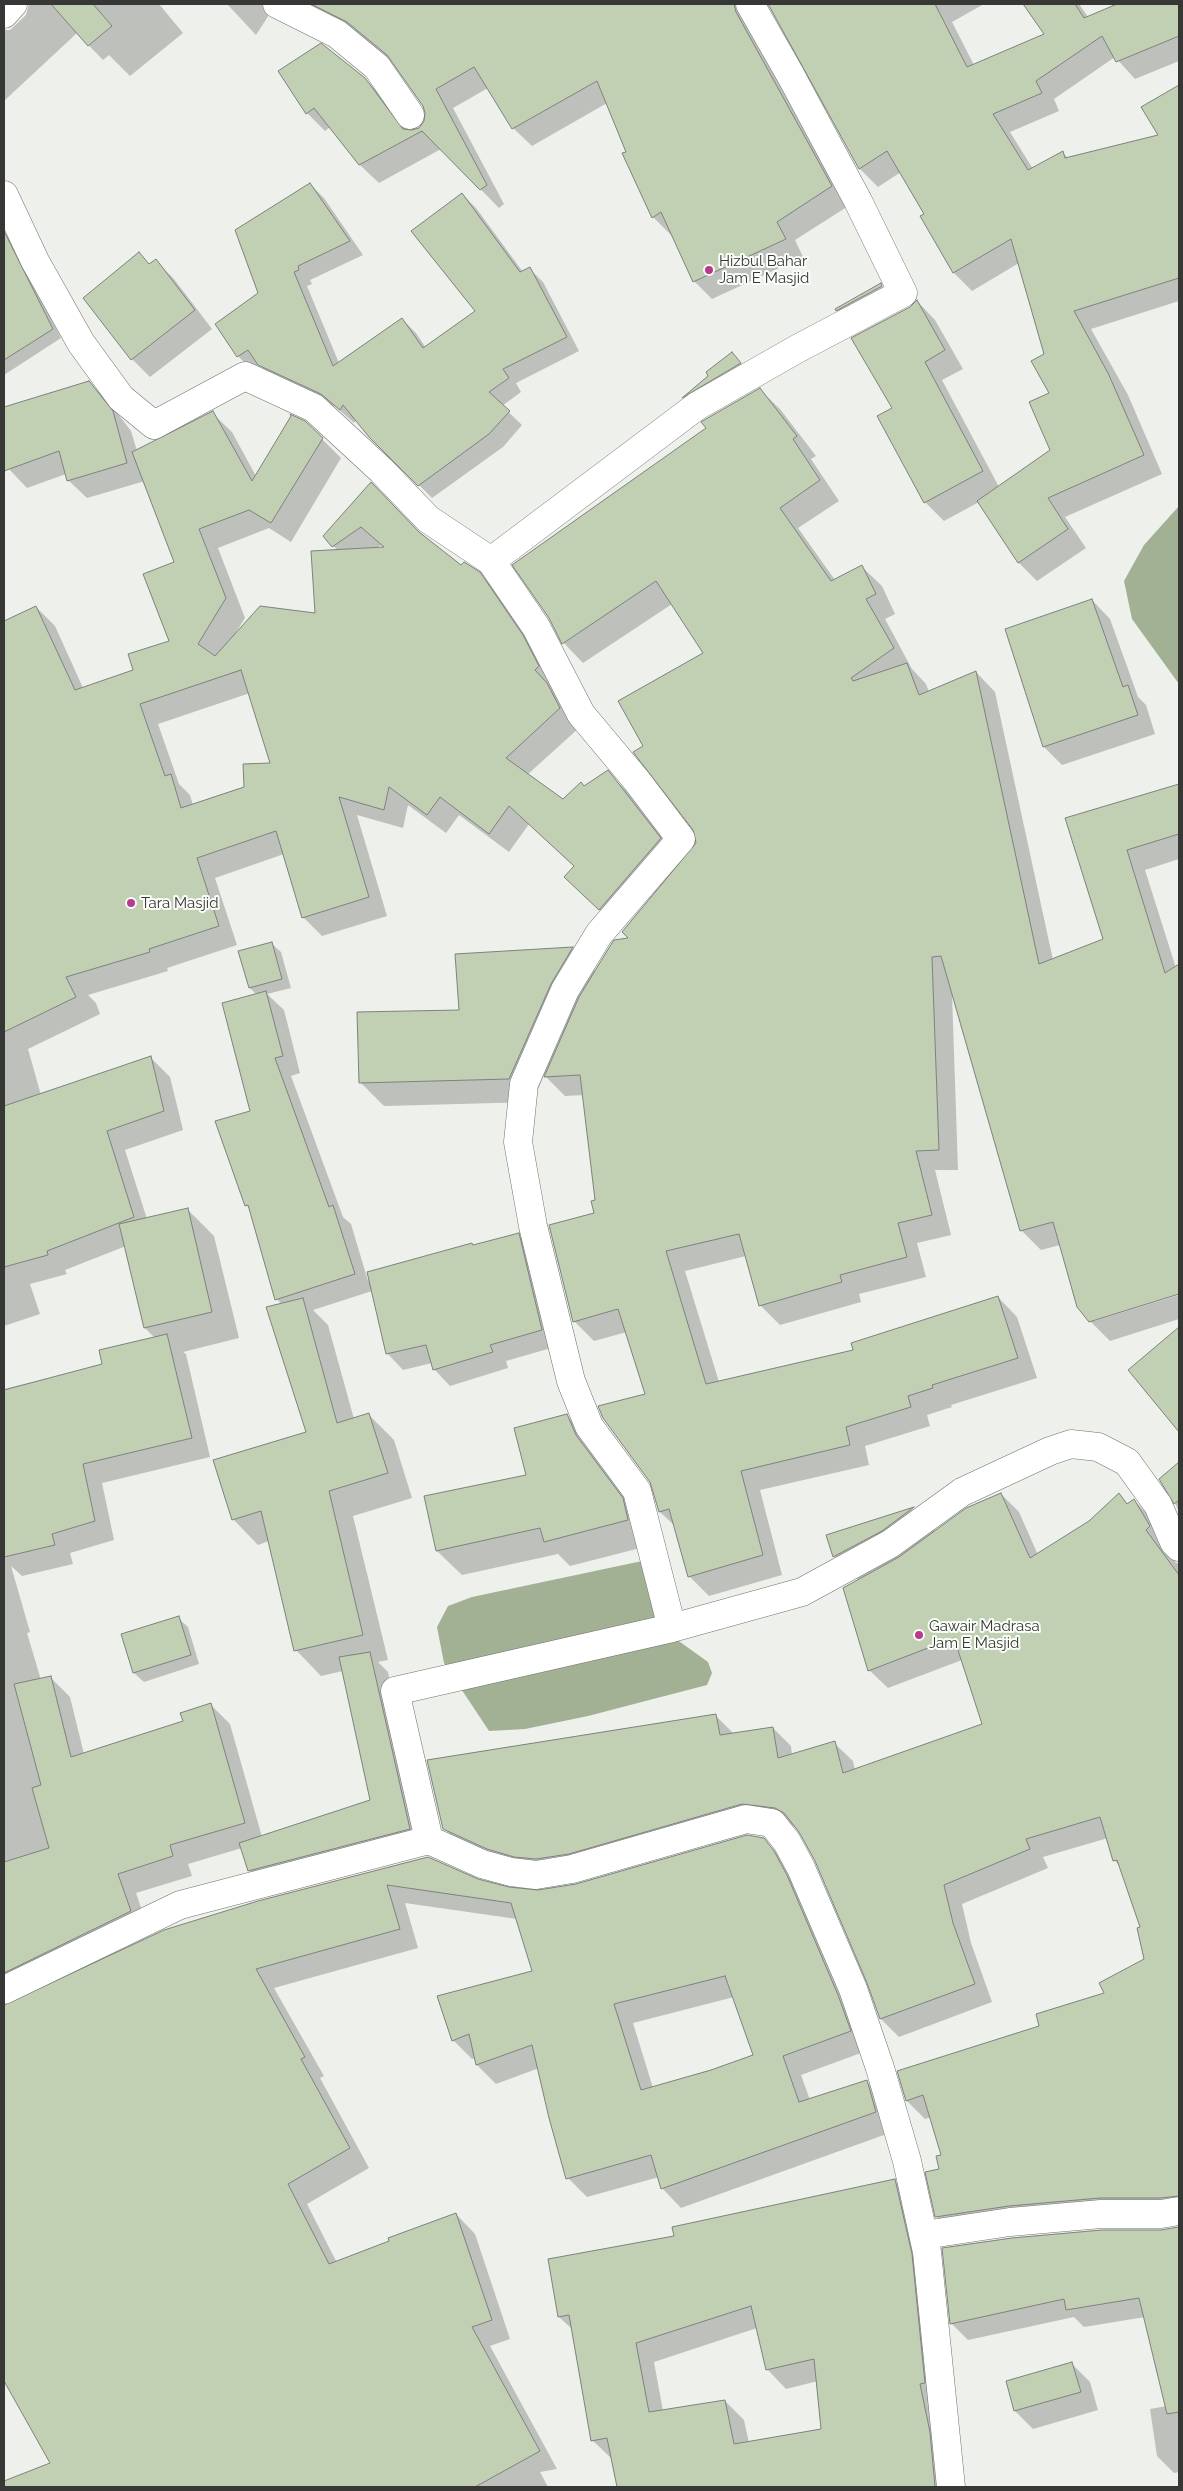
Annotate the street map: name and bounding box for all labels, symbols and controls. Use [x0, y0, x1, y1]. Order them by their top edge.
place label: Hizbul Bahar Jam E Masjid [719, 252, 809, 287]
marker: Hizbul Bahar Jam E Masjid [703, 264, 715, 276]
place label: Tara Masjid [141, 894, 218, 912]
marker: Tara Masjid [125, 897, 137, 909]
place label: Gawair Madrasa Jam E Masjid [929, 1617, 1040, 1652]
marker: Gawair Madrasa Jam E Masjid [913, 1629, 925, 1641]

